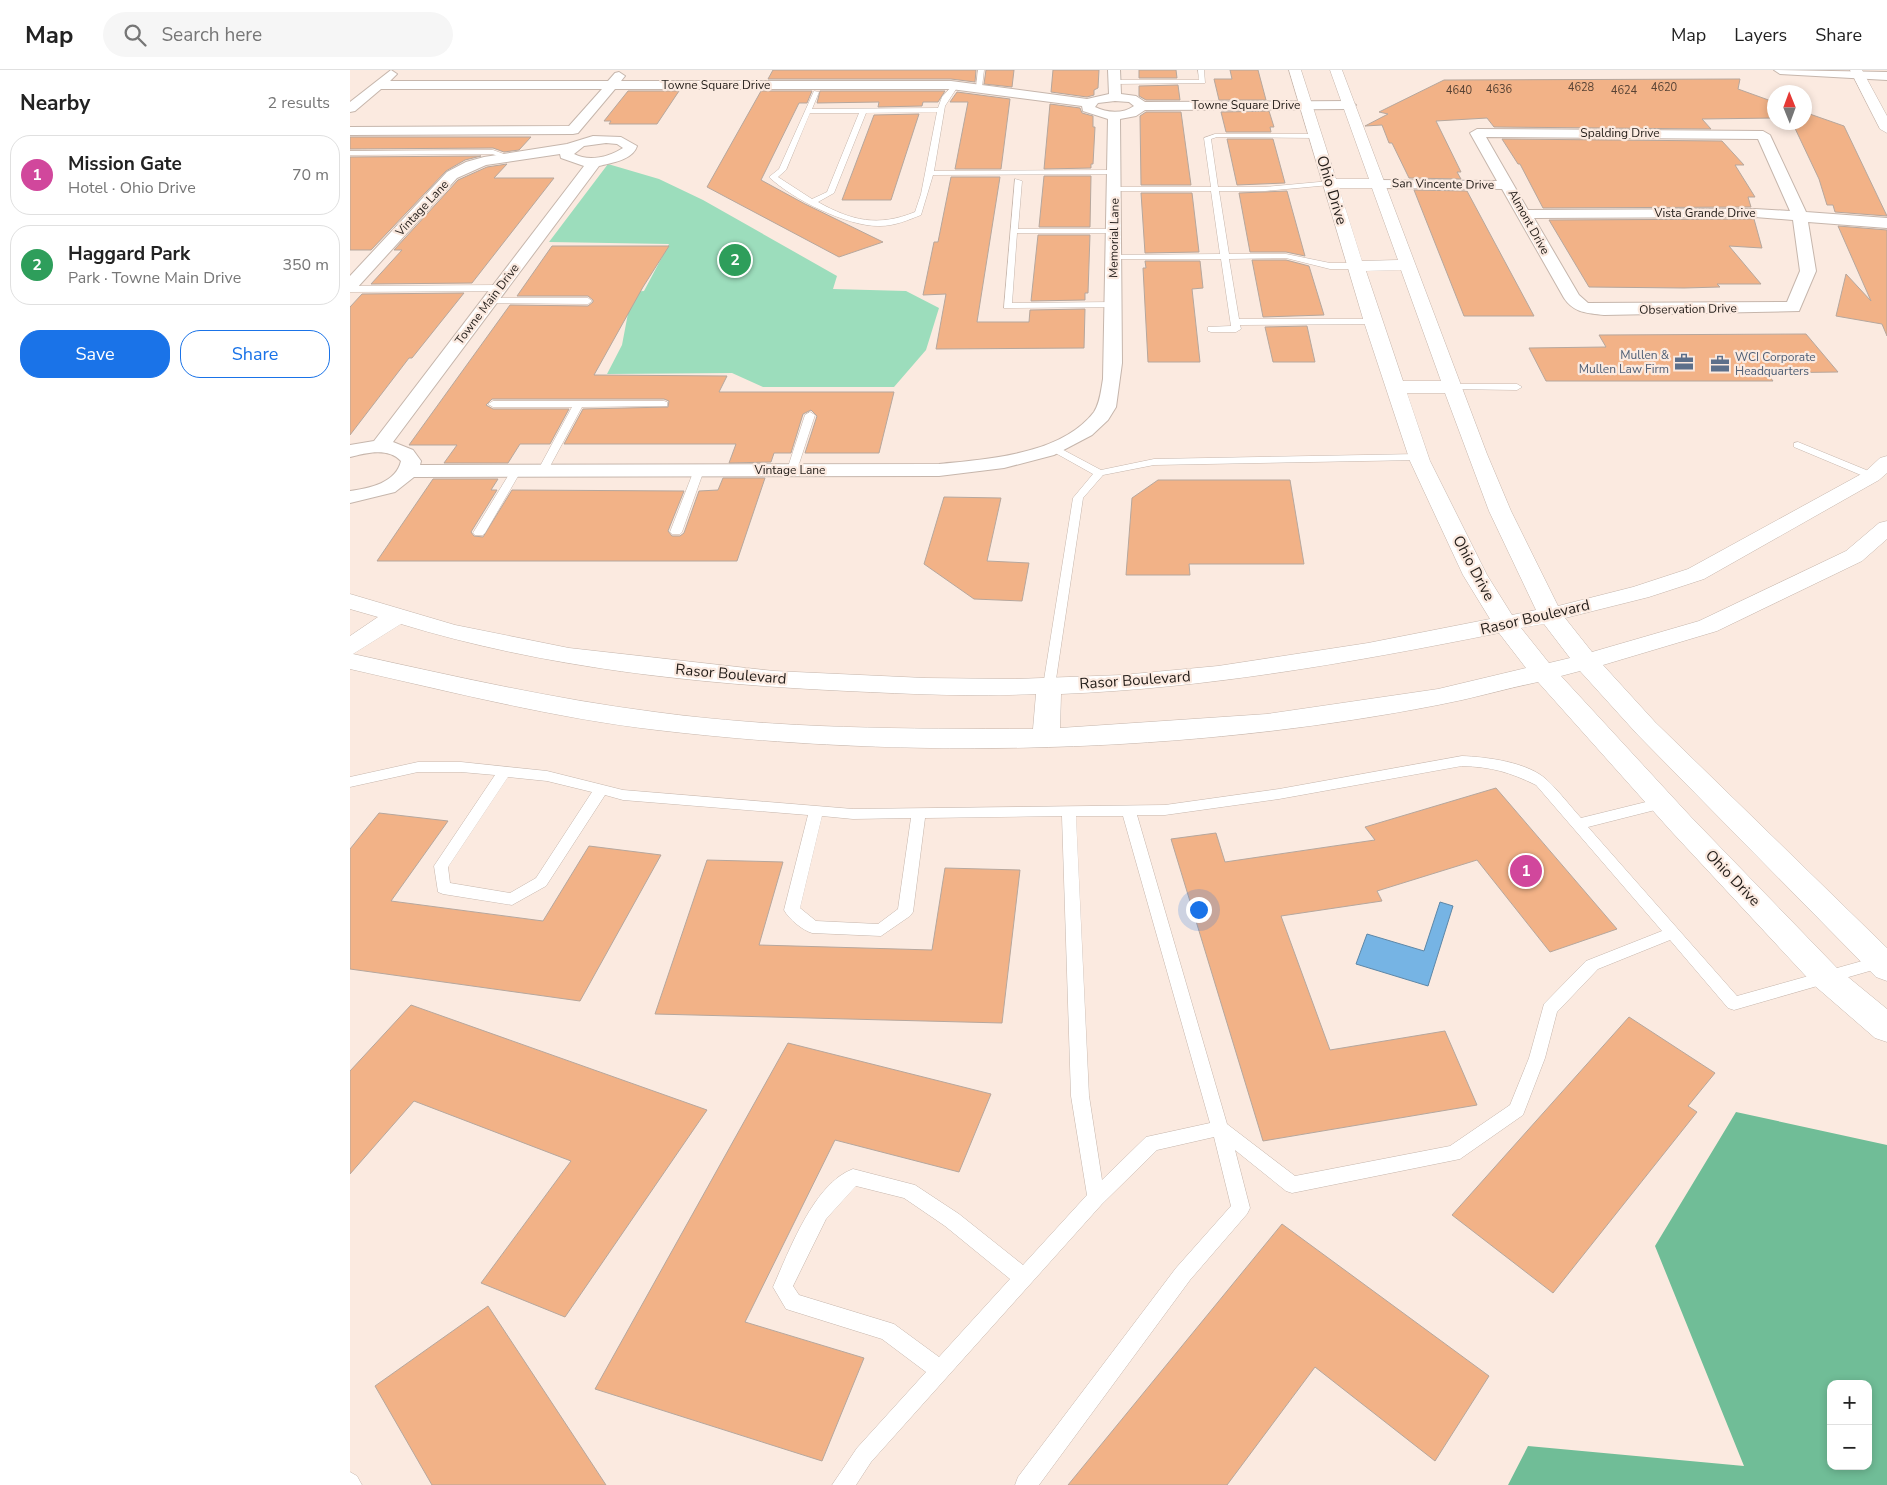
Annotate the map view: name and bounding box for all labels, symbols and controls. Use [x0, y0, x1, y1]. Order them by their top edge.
search box [103, 12, 453, 57]
text: Map [25, 19, 73, 51]
icon: search [121, 21, 149, 49]
text: Search here [161, 22, 262, 48]
text: Map [1671, 23, 1706, 47]
text: Layers [1734, 23, 1787, 47]
text: Share [1815, 23, 1862, 47]
street label: Towne Square Drive [662, 77, 770, 93]
house number: 4628 [1568, 80, 1595, 95]
house number: 4620 [1651, 80, 1678, 95]
house number: 4636 [1486, 82, 1513, 97]
house number: 4640 [1446, 83, 1473, 98]
house number: 4624 [1611, 83, 1638, 98]
north arrow [1767, 85, 1812, 130]
text: Nearby [20, 89, 90, 117]
text: 2 results [268, 92, 330, 114]
street label: Towne Square Drive [1192, 97, 1300, 113]
street label: Spalding Drive [1580, 125, 1660, 141]
text: Mission Gate [68, 151, 182, 177]
street label: Ohio Drive [1312, 153, 1352, 227]
text: 1 [32, 164, 42, 186]
text: 70 m [292, 164, 329, 186]
street label: San Vincente Drive [1392, 175, 1494, 193]
text: Hotel · Ohio Drive [68, 177, 196, 199]
street label: Vintage Lane [391, 177, 452, 240]
street label: Almont Drive [1505, 187, 1553, 257]
street label: Memorial Lane [1105, 198, 1123, 278]
street label: Vista Grande Drive [1653, 205, 1756, 221]
text: Haggard Park [68, 241, 190, 267]
pin: 2 [719, 241, 751, 279]
text: 2 [32, 254, 42, 276]
text: 350 m [282, 254, 329, 276]
street label: Towne Main Drive [451, 260, 523, 348]
text: Park · Towne Main Drive [68, 267, 241, 289]
street label: Observation Drive [1639, 300, 1737, 318]
button: Save [20, 330, 170, 378]
button: Share [180, 330, 330, 378]
place label: Mullen & Mullen Law Firm [1579, 347, 1670, 377]
place label: WCI Corporate Headquarters [1735, 349, 1816, 379]
office icon: Mullen & Mullen Law Firm [1673, 351, 1695, 373]
office icon: WCI Corporate Headquarters [1709, 353, 1731, 375]
street label: Vintage Lane [753, 462, 826, 478]
street label: Ohio Drive [1448, 532, 1500, 604]
street label: Rasor Boulevard [1478, 595, 1592, 639]
street label: Rasor Boulevard [675, 659, 787, 689]
street label: Rasor Boulevard [1079, 666, 1191, 694]
street label: Ohio Drive [1701, 845, 1765, 911]
pin: 1 [1510, 852, 1542, 890]
your location [1186, 897, 1212, 923]
map controls [1827, 1380, 1872, 1470]
button: + [1827, 1380, 1872, 1425]
button: − [1827, 1425, 1872, 1470]

